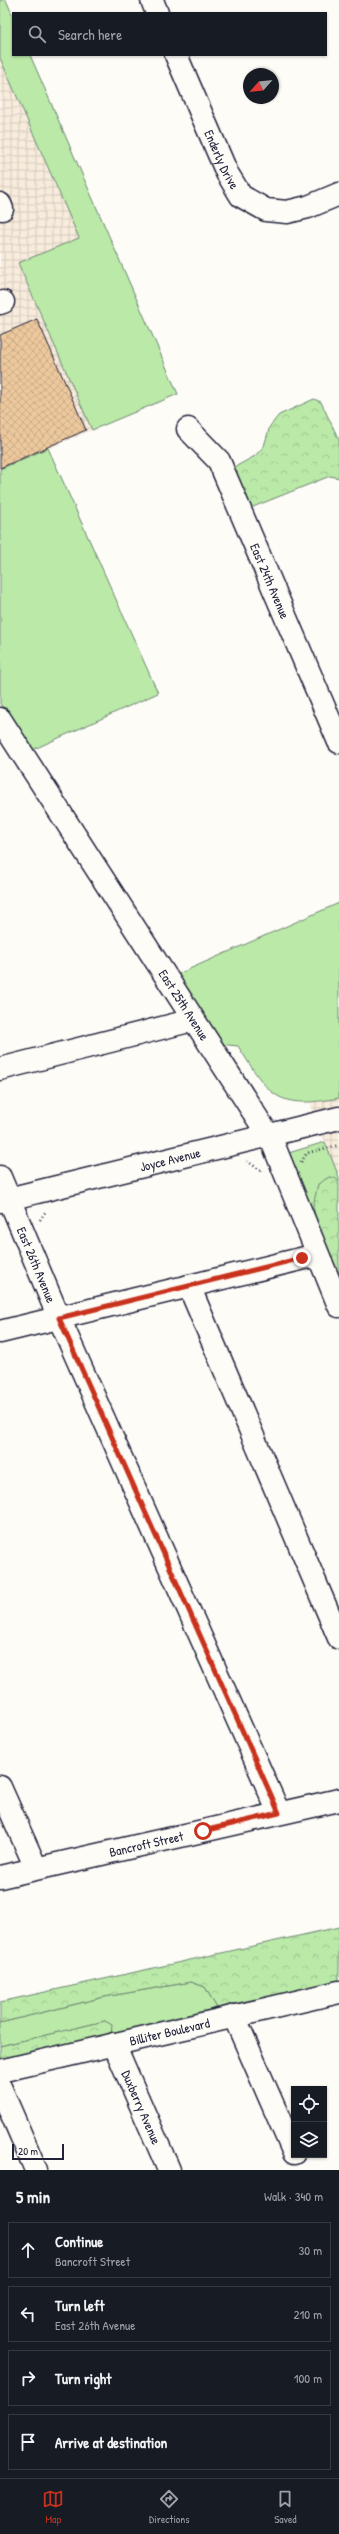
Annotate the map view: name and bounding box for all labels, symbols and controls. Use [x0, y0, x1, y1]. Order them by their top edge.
search box [12, 12, 327, 56]
icon: search [26, 23, 48, 45]
text: Search here [58, 24, 122, 45]
north arrow [243, 68, 279, 104]
street label: Enderly Drive [200, 127, 244, 192]
street label: East 24th Avenue [246, 541, 294, 621]
street label: East 25th Avenue [155, 966, 214, 1044]
street label: Joyce Avenue [138, 1143, 202, 1175]
street label: East 26th Avenue [13, 1224, 61, 1305]
route end [293, 1249, 311, 1267]
route start [194, 1822, 212, 1840]
street label: Bancroft Street [108, 1827, 186, 1861]
street label: Billiter Boulevard [128, 2013, 211, 2050]
street label: Duxberry Avenue [117, 2067, 166, 2147]
map controls [291, 2086, 327, 2158]
button: locate [291, 2086, 327, 2122]
button: layers [291, 2122, 327, 2158]
scale bar [12, 2142, 64, 2161]
text: 20 m [18, 2144, 38, 2158]
text: 5 min [16, 2185, 50, 2208]
text: Walk · 340 m [264, 2187, 323, 2205]
text: Continue [55, 2231, 103, 2252]
icon: ahead [17, 2239, 39, 2261]
text: 30 m [299, 2241, 322, 2259]
text: Bancroft Street [55, 2252, 130, 2270]
text: Turn left [55, 2295, 105, 2316]
icon: left [17, 2303, 39, 2325]
text: 210 m [294, 2305, 322, 2323]
text: East 26th Avenue [55, 2316, 135, 2334]
icon: right [17, 2367, 39, 2389]
text: Turn right [55, 2368, 111, 2389]
text: 100 m [294, 2369, 322, 2387]
icon: arrive [17, 2431, 39, 2453]
text: Arrive at destination [55, 2432, 167, 2453]
tab: Map [42, 2488, 64, 2526]
tab: Directions [149, 2488, 190, 2526]
tab: Saved [274, 2488, 297, 2526]

